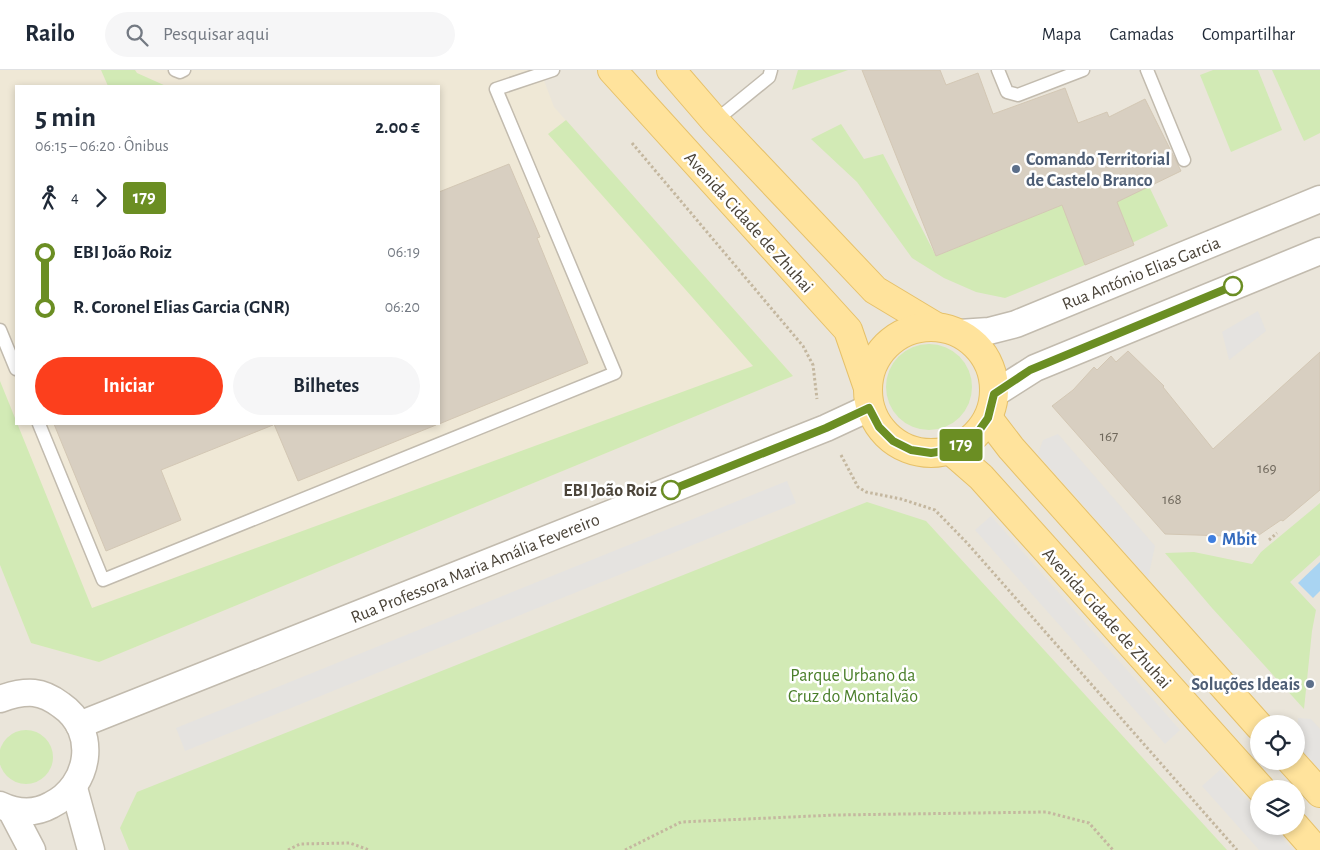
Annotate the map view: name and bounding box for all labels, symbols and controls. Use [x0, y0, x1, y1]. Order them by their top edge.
search box [105, 12, 455, 57]
icon: search [123, 21, 151, 49]
text: Railo [25, 22, 75, 46]
text: Pesquisar aqui [163, 25, 269, 44]
text: Mapa [1042, 26, 1081, 44]
text: Camadas [1109, 26, 1174, 44]
text: Compartilhar [1202, 26, 1295, 44]
text: 5 min [35, 104, 96, 132]
text: 2.00 € [375, 118, 420, 137]
text: 06:15 – 06:20 · Ônibus [35, 138, 169, 154]
street label: Avenida Cidade de Zhuhai [680, 149, 816, 297]
place label: Comando Territorial de Castelo Branco [1026, 151, 1170, 190]
marker: Comando Territorial de Castelo Branco [1010, 163, 1022, 175]
icon: walk [35, 184, 63, 212]
icon: forward [87, 184, 115, 212]
text: 4 [71, 189, 79, 205]
text: 179 [133, 189, 156, 207]
street label: Rua António Elias Garcia [1060, 234, 1223, 314]
text: EBI João Roiz [73, 243, 172, 262]
text: 06:19 [387, 244, 420, 260]
unlabelled marker [1223, 276, 1243, 296]
text: R. Coronel Elias Garcia (GNR) [73, 298, 290, 317]
text: 06:20 [385, 299, 420, 315]
button: Iniciar [35, 357, 223, 415]
button: Bilhetes [233, 357, 420, 415]
line badge: 179 [932, 429, 990, 461]
house number: 167 [1100, 429, 1118, 444]
text: 179 [950, 436, 972, 454]
house number: 169 [1257, 461, 1277, 476]
marker: EBI João Roiz [661, 480, 681, 500]
place label: EBI João Roiz [563, 482, 657, 500]
house number: 168 [1162, 492, 1182, 507]
street label: Rua Professora Maria Amália Fevereiro [348, 511, 603, 627]
place label: Mbit [1222, 531, 1257, 549]
marker: Mbit [1206, 533, 1218, 545]
street label: Avenida Cidade de Zhuhai [1038, 545, 1174, 693]
park label: Parque Urbano da Cruz do Montalvão [788, 667, 918, 706]
place label: Soluções Ideais [1191, 676, 1300, 694]
marker: Soluções Ideais [1304, 678, 1316, 690]
map controls [1250, 715, 1305, 835]
button: locate [1250, 715, 1305, 770]
button: layers [1250, 780, 1305, 835]

